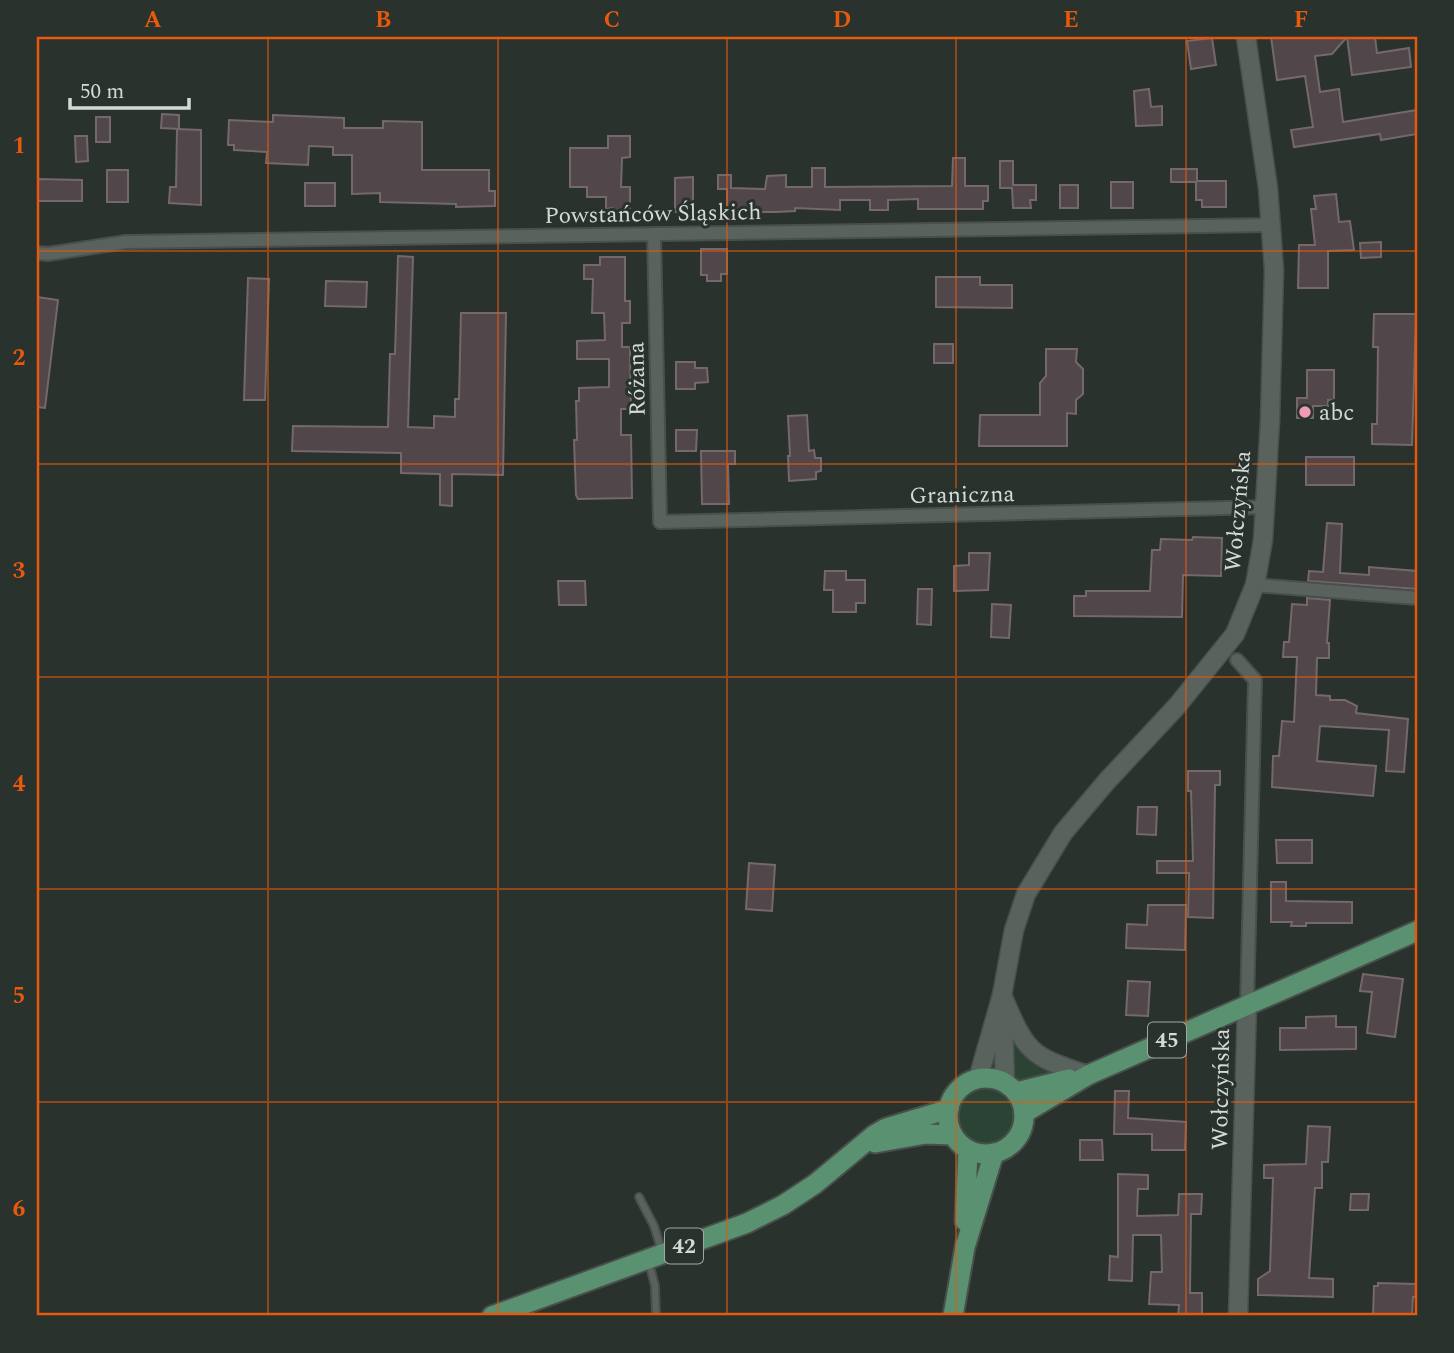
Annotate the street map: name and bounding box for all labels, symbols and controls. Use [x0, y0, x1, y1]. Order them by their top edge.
text: A [144, 3, 162, 38]
text: B [375, 3, 391, 38]
text: C [604, 3, 620, 38]
text: D [833, 3, 851, 38]
text: E [1063, 3, 1079, 38]
text: F [1294, 3, 1308, 38]
scale bar [70, 66, 189, 110]
text: 50 m [80, 76, 124, 108]
text: 1 [13, 129, 25, 164]
street label: Powstańców Śląskich [544, 195, 762, 234]
text: 2 [13, 341, 26, 376]
street label: Różana [619, 342, 656, 416]
place label: abc [1319, 396, 1354, 431]
marker: abc [1297, 404, 1313, 420]
street label: Wołczyńska [1216, 449, 1261, 573]
street label: Graniczna [909, 477, 1015, 514]
text: 3 [13, 554, 26, 589]
text: 4 [13, 767, 26, 802]
text: 5 [13, 979, 25, 1014]
road number: 45 [1148, 1023, 1186, 1058]
street label: Wołczyńska [1203, 1028, 1240, 1150]
text: 6 [13, 1192, 26, 1227]
road number: 42 [665, 1228, 703, 1264]

